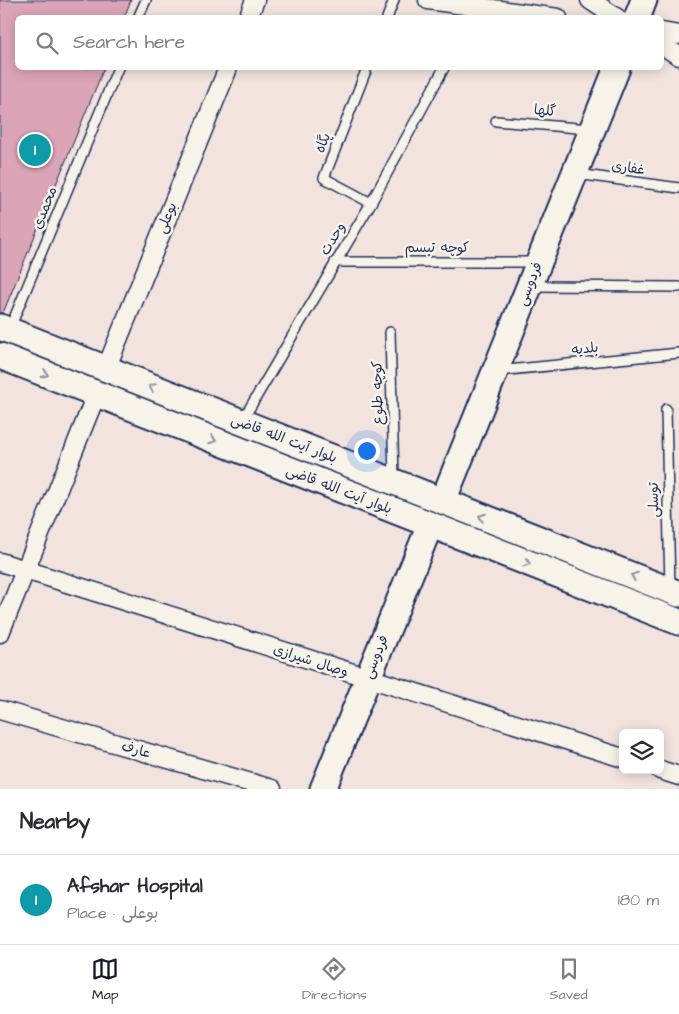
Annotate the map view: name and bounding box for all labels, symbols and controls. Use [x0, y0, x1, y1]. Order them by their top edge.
search box [15, 15, 664, 70]
icon: search [33, 29, 61, 57]
text: Search here [73, 29, 185, 56]
street label: گلها [533, 100, 557, 122]
street label: پگاه [310, 130, 336, 156]
pin: 1 [19, 131, 51, 169]
street label: غفاری [610, 156, 646, 180]
street label: محمدی [27, 184, 63, 232]
street label: بوعلی [152, 199, 182, 237]
street label: وحدت [315, 219, 351, 259]
street label: کوچه تبسم [405, 238, 469, 258]
street label: فردوسی [512, 259, 548, 309]
street label: بلدیه [570, 338, 600, 360]
street label: کوچه طلوع [367, 361, 389, 425]
one-way arrow [40, 368, 49, 378]
one-way arrow [148, 383, 157, 393]
street label: بلوار آیت‌ الله قاضی [228, 410, 340, 468]
one-way arrow [208, 434, 217, 445]
your location [354, 438, 380, 464]
street label: بلوار آیت ‌الله قاضی [283, 461, 395, 519]
street label: توسلی [644, 481, 664, 518]
one-way arrow [478, 512, 487, 523]
one-way arrow [522, 557, 531, 567]
one-way arrow [630, 572, 638, 582]
street label: فردوسی [358, 632, 394, 682]
street label: وصال شیرازی [271, 639, 351, 683]
map controls [619, 729, 664, 774]
button: layers [619, 729, 664, 774]
street label: عارف [119, 736, 153, 764]
text: Nearby [20, 807, 90, 836]
text: Afshar Hospital [67, 873, 203, 900]
text: 1 [35, 889, 37, 911]
text: 180 m [618, 889, 659, 911]
text: Place · بوعلی [67, 902, 158, 924]
tab: Map [91, 955, 119, 1005]
tab: Directions [302, 955, 367, 1005]
tab: Saved [550, 955, 588, 1005]

